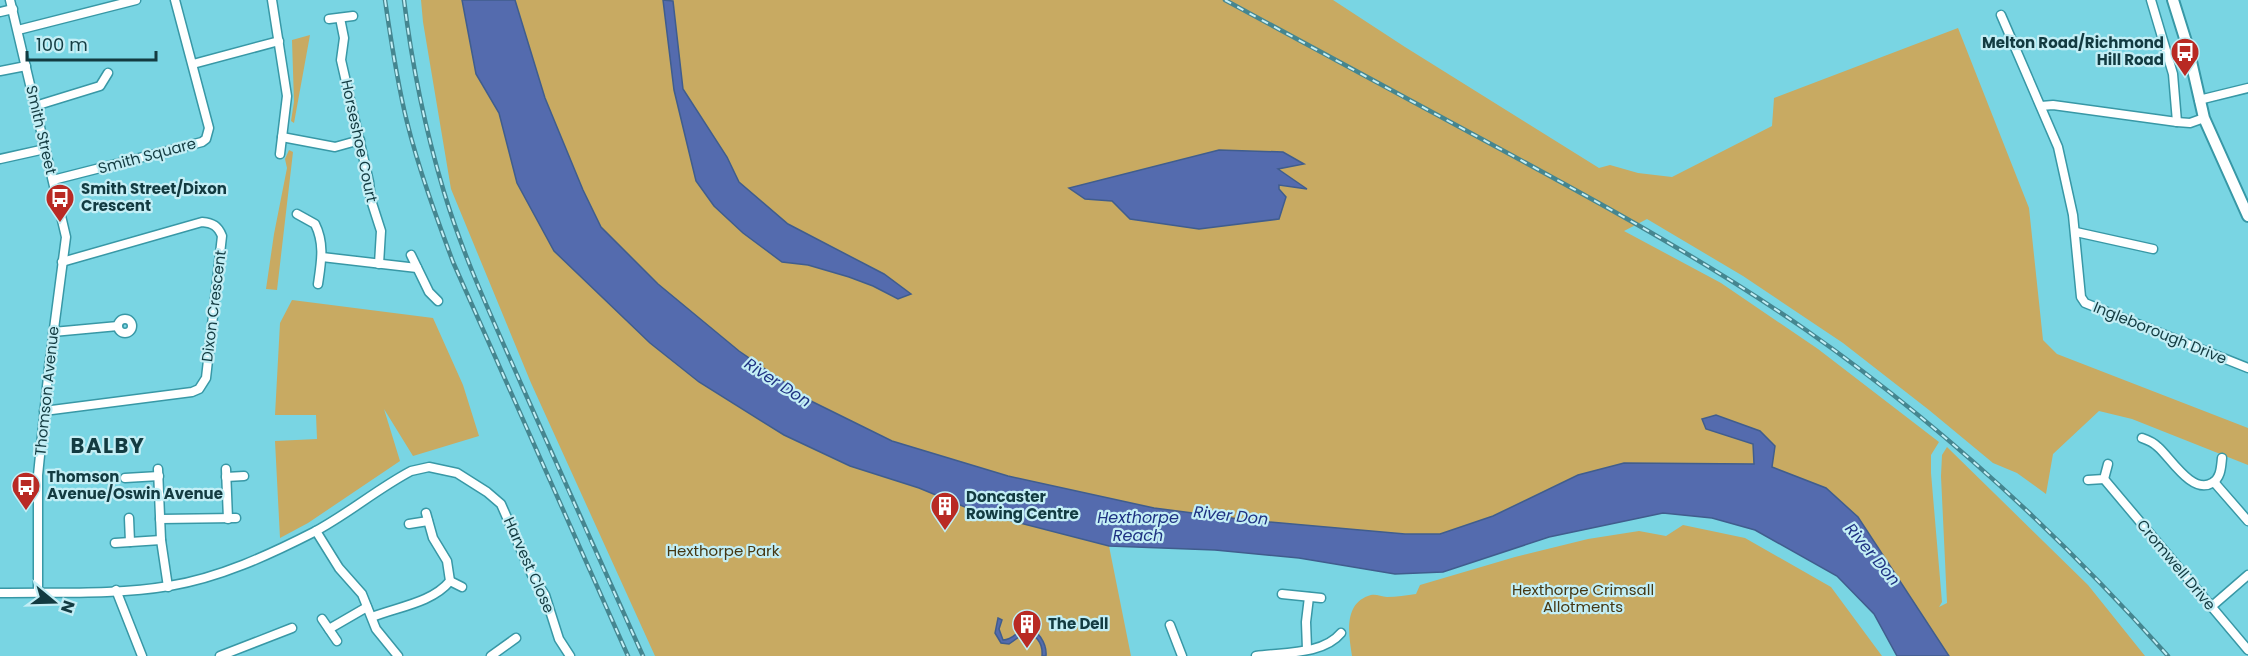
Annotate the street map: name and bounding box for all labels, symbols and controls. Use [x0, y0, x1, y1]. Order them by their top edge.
scale bar [27, 24, 156, 62]
text: 100 m [36, 32, 88, 57]
place label: Melton Road/Richmond Hill Road [1982, 32, 2164, 70]
bus stop icon: Melton Road/Richmond Hill Road [2169, 36, 2201, 78]
street label: Horseshoe Court [336, 78, 383, 204]
street label: Smith Street [21, 83, 62, 177]
street label: Smith Square [96, 132, 198, 179]
place label: Smith Street/Dixon Crescent [81, 178, 227, 216]
bus stop icon: Smith Street/Dixon Crescent [44, 182, 76, 224]
street label: Dixon Crescent [196, 249, 231, 363]
street label: Ingleborough Drive [2090, 296, 2230, 369]
street label: Thomson Avenue [29, 325, 64, 457]
water label: River Don [740, 352, 815, 413]
district label: BALBY [71, 431, 145, 460]
place label: Thomson Avenue/Oswin Avenue [47, 466, 223, 504]
bus stop icon: Thomson Avenue/Oswin Avenue [10, 470, 42, 512]
place label: Doncaster Rowing Centre [966, 486, 1079, 524]
building icon: Doncaster Rowing Centre [929, 490, 961, 532]
water label: River Don [1192, 500, 1269, 531]
water label: Hexthorpe Reach [1097, 506, 1179, 547]
street label: Harvest Close [499, 513, 560, 616]
street label: Cromwell Drive [2132, 515, 2221, 615]
water label: River Don [1840, 518, 1906, 590]
park label: Hexthorpe Park [667, 540, 780, 561]
north arrow [24, 572, 84, 632]
park label: Hexthorpe Crimsall Allotments [1512, 579, 1654, 617]
text: N [55, 597, 81, 616]
building icon: The Dell [1011, 608, 1043, 650]
place label: The Dell [1048, 613, 1108, 634]

